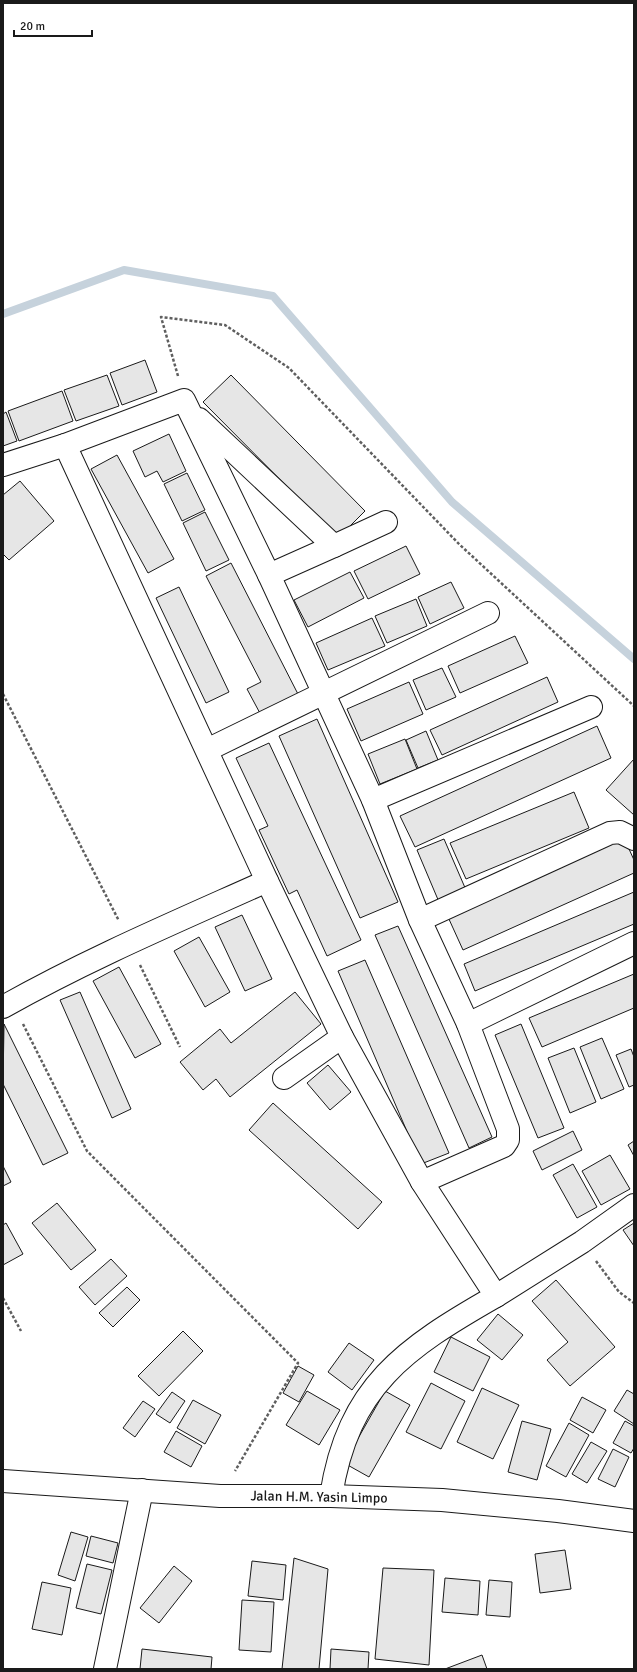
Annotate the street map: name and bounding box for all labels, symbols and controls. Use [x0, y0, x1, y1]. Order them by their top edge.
scale bar [14, 12, 92, 38]
text: 20 m [20, 19, 45, 34]
street label: Jalan H.M. Yasin Limpo [250, 1487, 388, 1507]

